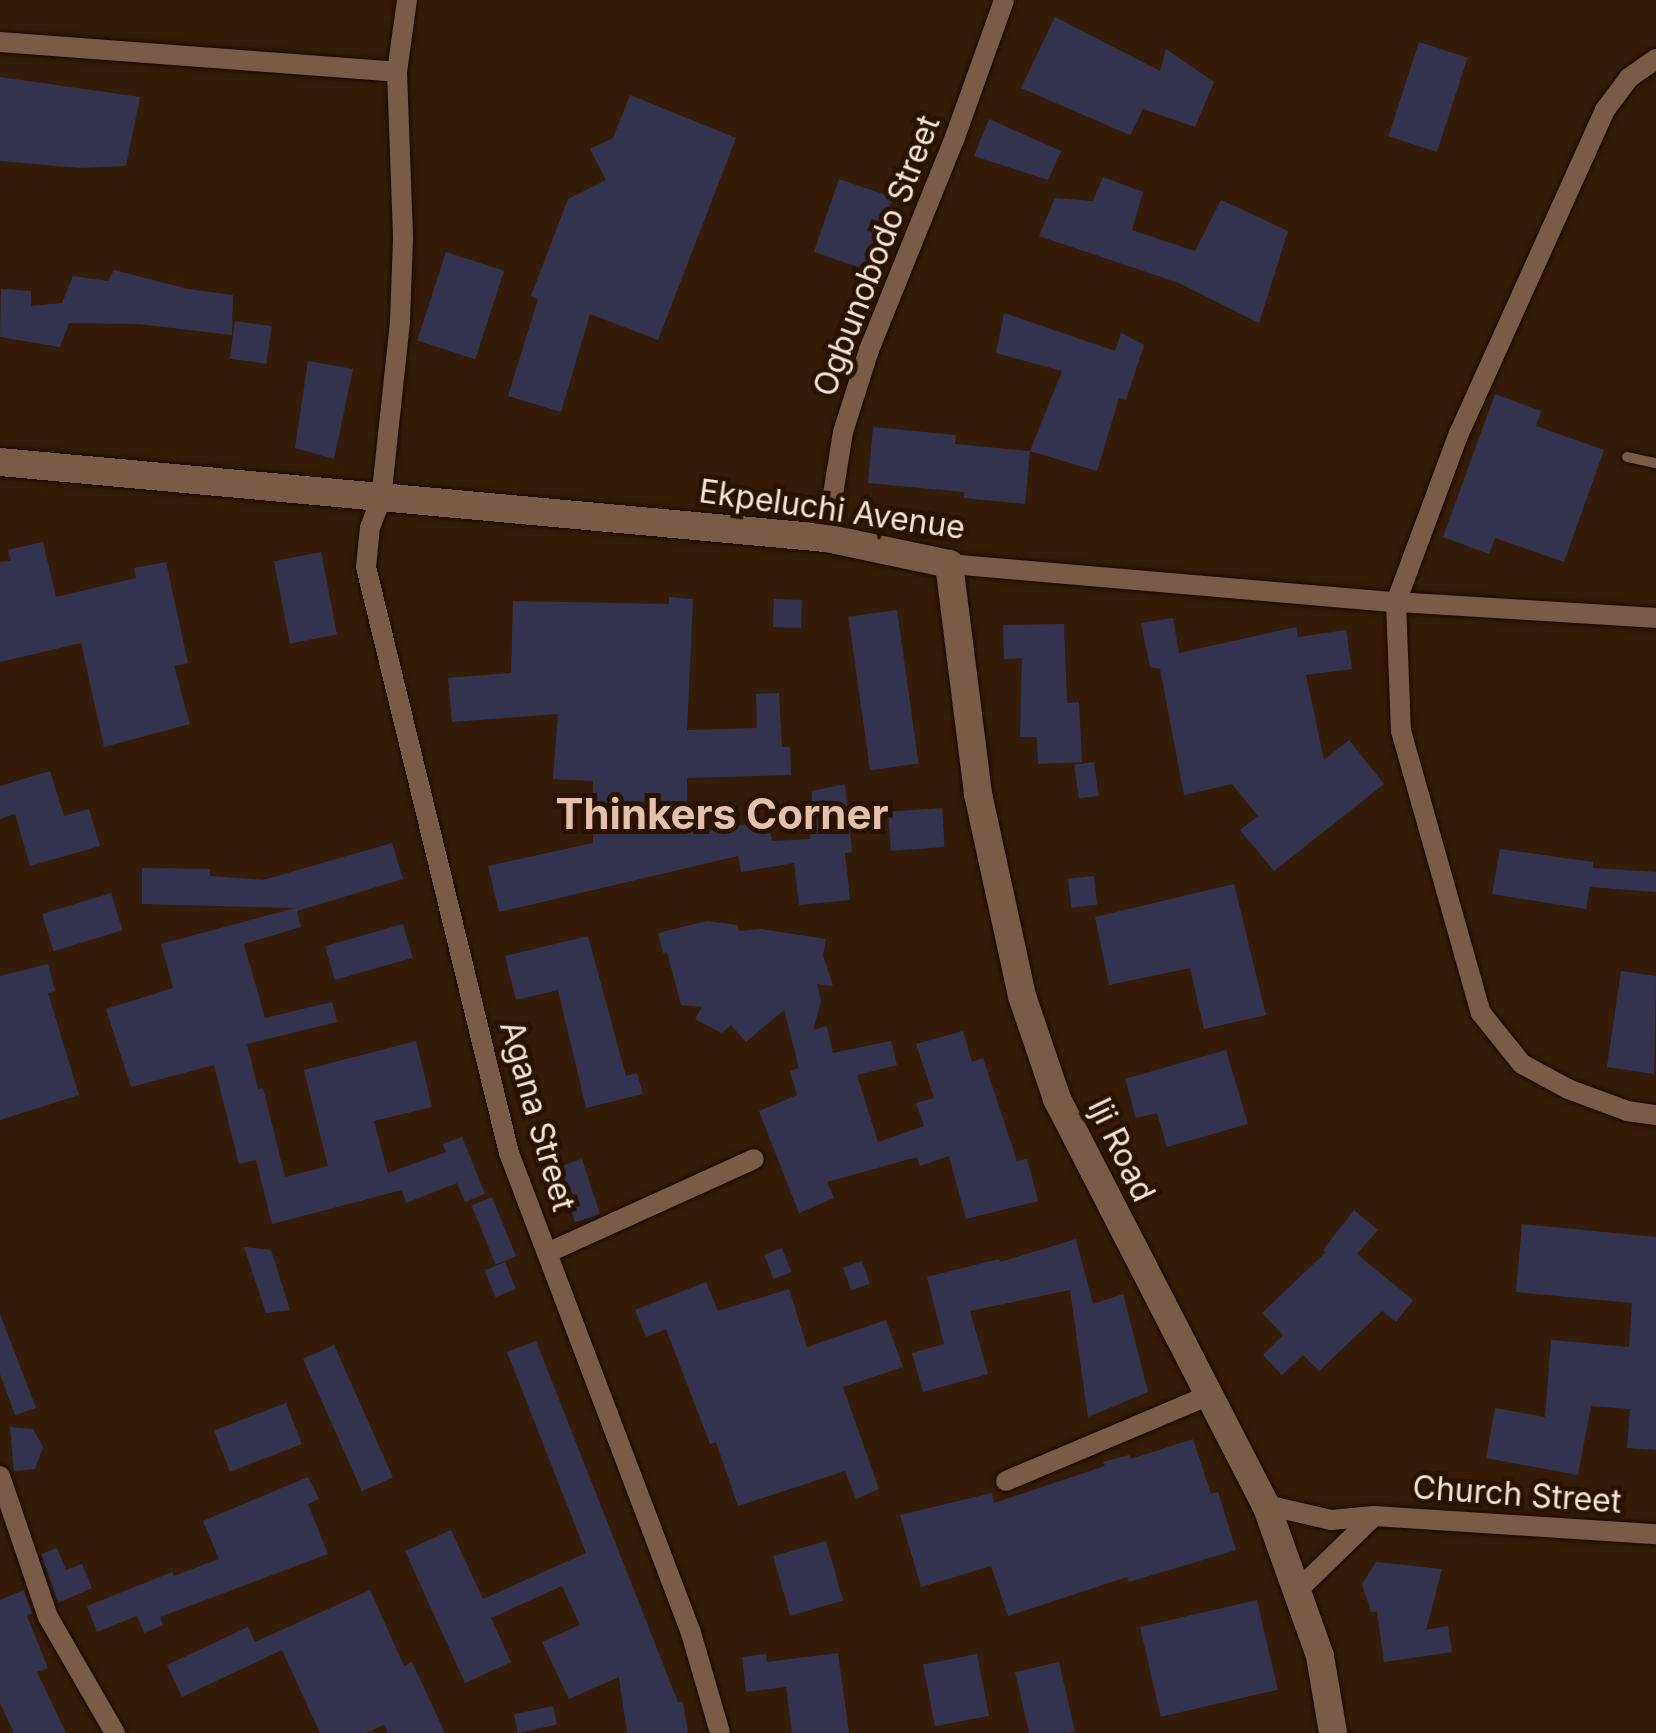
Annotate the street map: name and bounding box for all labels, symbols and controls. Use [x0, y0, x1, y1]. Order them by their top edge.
street label: Ogbunobodo Street [806, 110, 948, 402]
street label: Ekpeluchi Avenue [697, 472, 967, 548]
district label: Thinkers Corner [555, 789, 889, 839]
street label: Agana Street [492, 1017, 582, 1215]
street label: Iji Road [1080, 1092, 1162, 1208]
street label: Church Street [1411, 1469, 1623, 1521]

